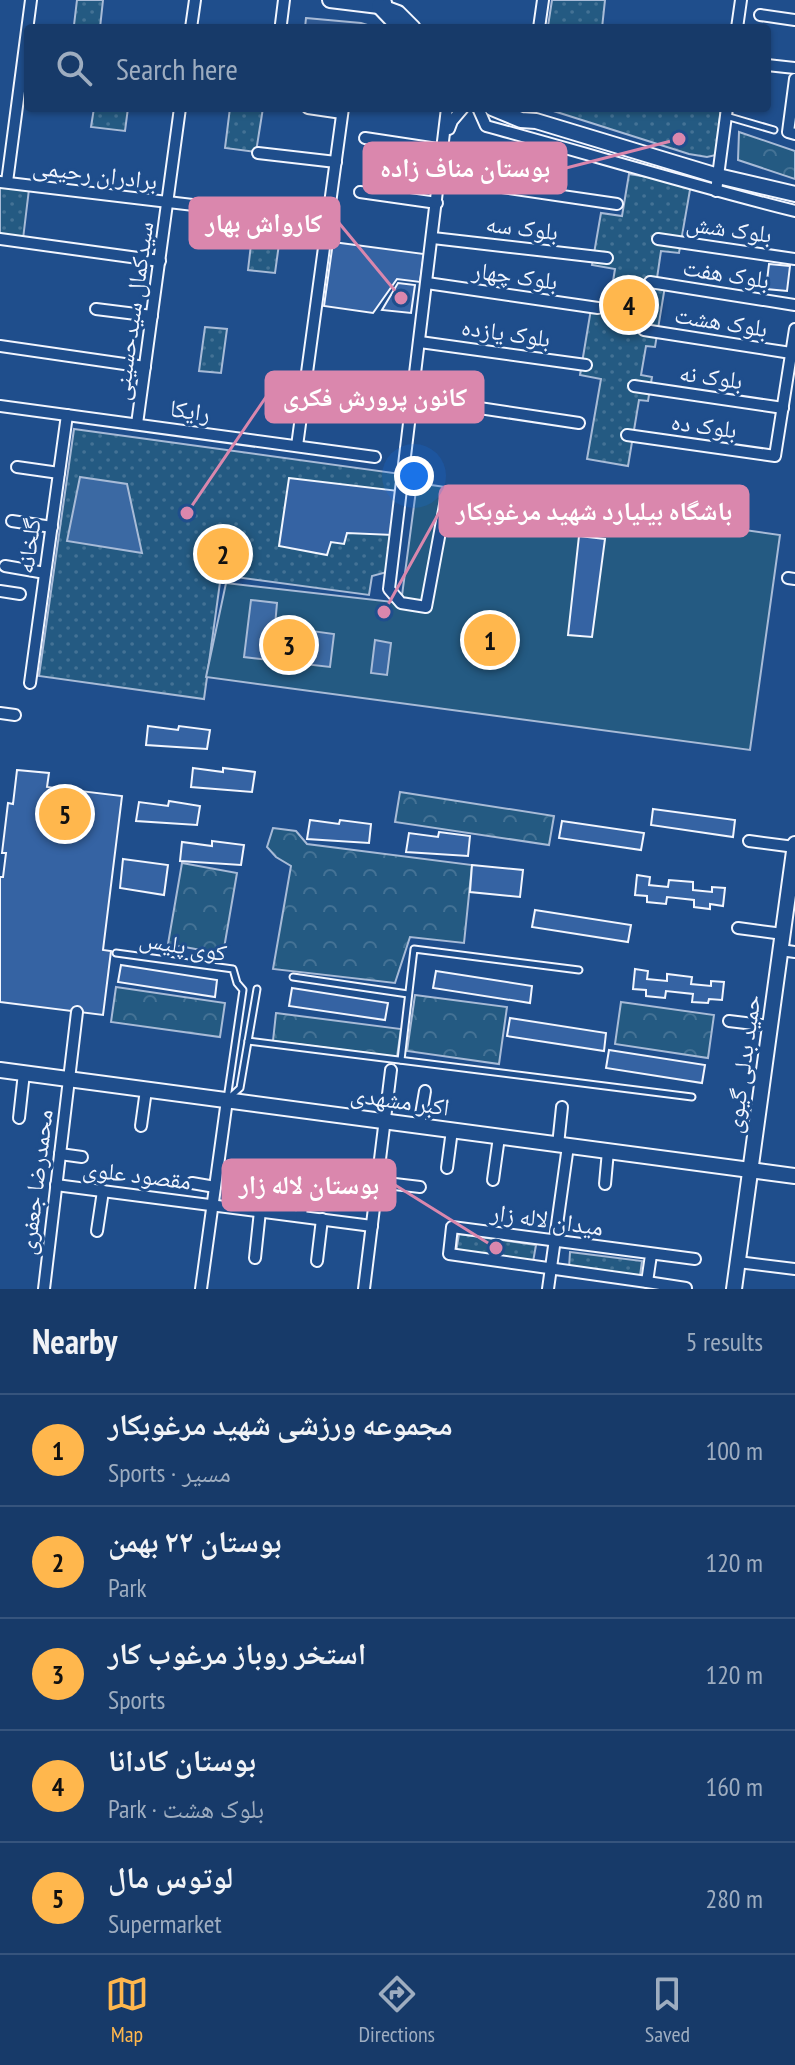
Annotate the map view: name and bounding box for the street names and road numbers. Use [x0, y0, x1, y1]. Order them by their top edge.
street label: برادران رحیمی [31, 150, 159, 197]
street label: بلوک شش [684, 207, 774, 250]
street label: بلوک سه [484, 208, 560, 247]
street label: سیدکمال سیدحسینی [105, 220, 160, 402]
street label: بلوک هفت [681, 251, 772, 296]
street label: بلوک چهار [469, 254, 560, 297]
street label: بلوک هشت [672, 299, 770, 344]
street label: بلوک یازده [460, 311, 553, 354]
street label: بلوک نه [677, 357, 745, 396]
street label: رایکا [168, 392, 212, 429]
street label: بلوک ده [669, 406, 739, 445]
street label: گلخانه [9, 516, 48, 575]
street label: کوی پلیس [137, 923, 229, 968]
street label: حمید بدلی گیوی [717, 993, 768, 1135]
street label: اکبر مشهدی [349, 1078, 452, 1123]
street label: محمدرضا جعفری [11, 1107, 60, 1257]
street label: مقصود علوی [81, 1152, 193, 1197]
street label: میدان لاله زار [488, 1196, 605, 1243]

